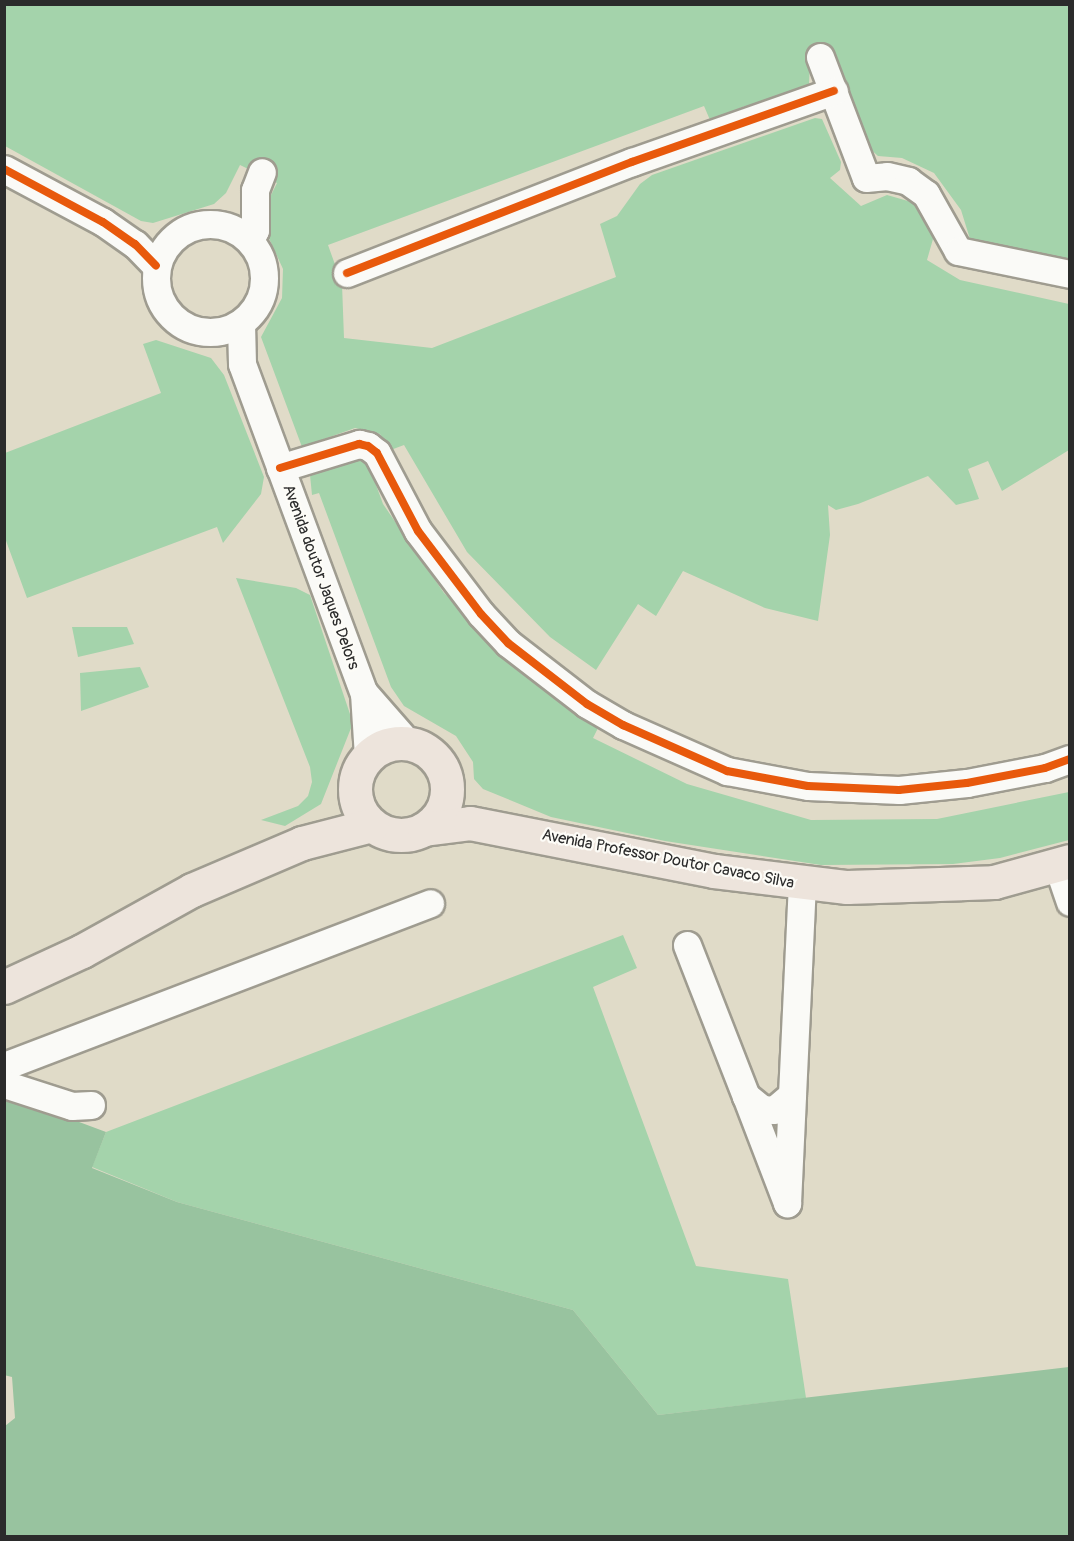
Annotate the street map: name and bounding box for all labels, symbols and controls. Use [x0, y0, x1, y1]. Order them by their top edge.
street label: Avenida doutor Jaques Delors [279, 482, 363, 672]
street label: Avenida Professor Doutor Cavaco Silva [540, 825, 796, 893]

